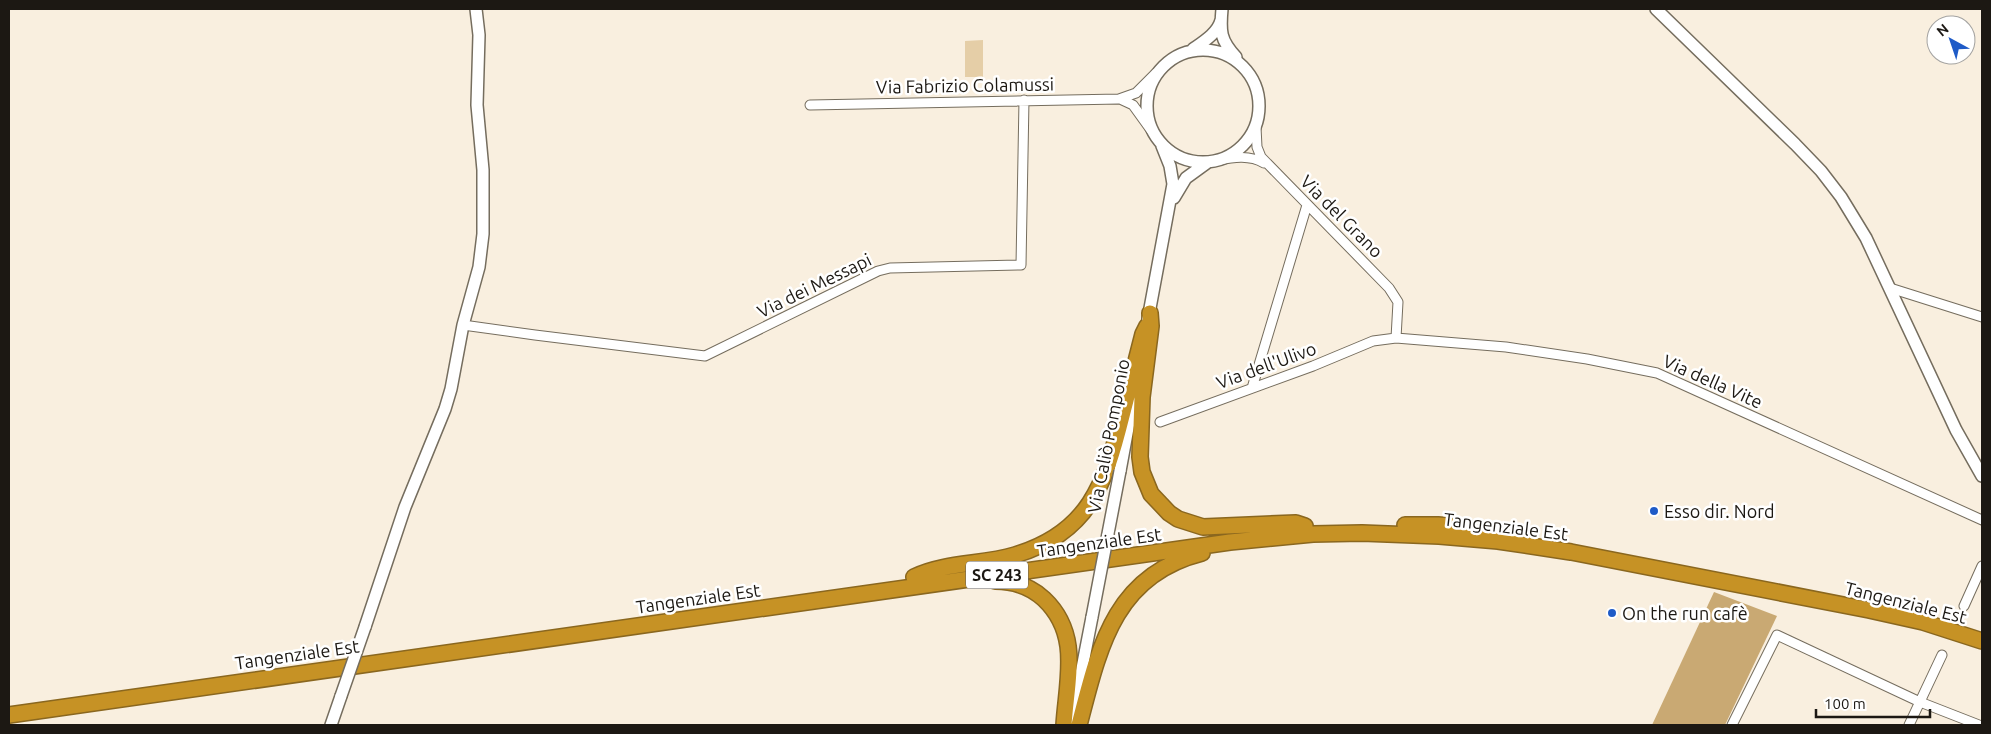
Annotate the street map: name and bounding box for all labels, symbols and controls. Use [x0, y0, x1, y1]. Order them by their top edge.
north arrow [1926, 15, 1976, 65]
text: N [1933, 21, 1952, 40]
street label: Via Fabrizio Colamussi [876, 73, 1054, 97]
street label: Via del Grano [1297, 171, 1387, 261]
street label: Via dei Messapi [754, 249, 874, 321]
street label: Via dell'Ulivo [1213, 338, 1319, 392]
street label: Via della Vite [1660, 350, 1766, 412]
street label: Via Caliò Pomponio [1083, 357, 1133, 515]
place label: Esso dir. Nord [1664, 501, 1775, 521]
marker: Esso dir. Nord [1648, 505, 1660, 517]
street label: Tangenziale Est [1443, 508, 1569, 544]
street label: Tangenziale Est [1036, 523, 1162, 561]
road number: SC 243 [966, 562, 1028, 588]
street label: Tangenziale Est [1843, 577, 1969, 627]
street label: Tangenziale Est [635, 579, 761, 617]
place label: On the run cafè [1622, 603, 1748, 623]
marker: On the run cafè [1606, 607, 1618, 619]
street label: Tangenziale Est [234, 635, 360, 673]
scale bar [1816, 686, 1930, 718]
text: 100 m [1824, 695, 1866, 712]

